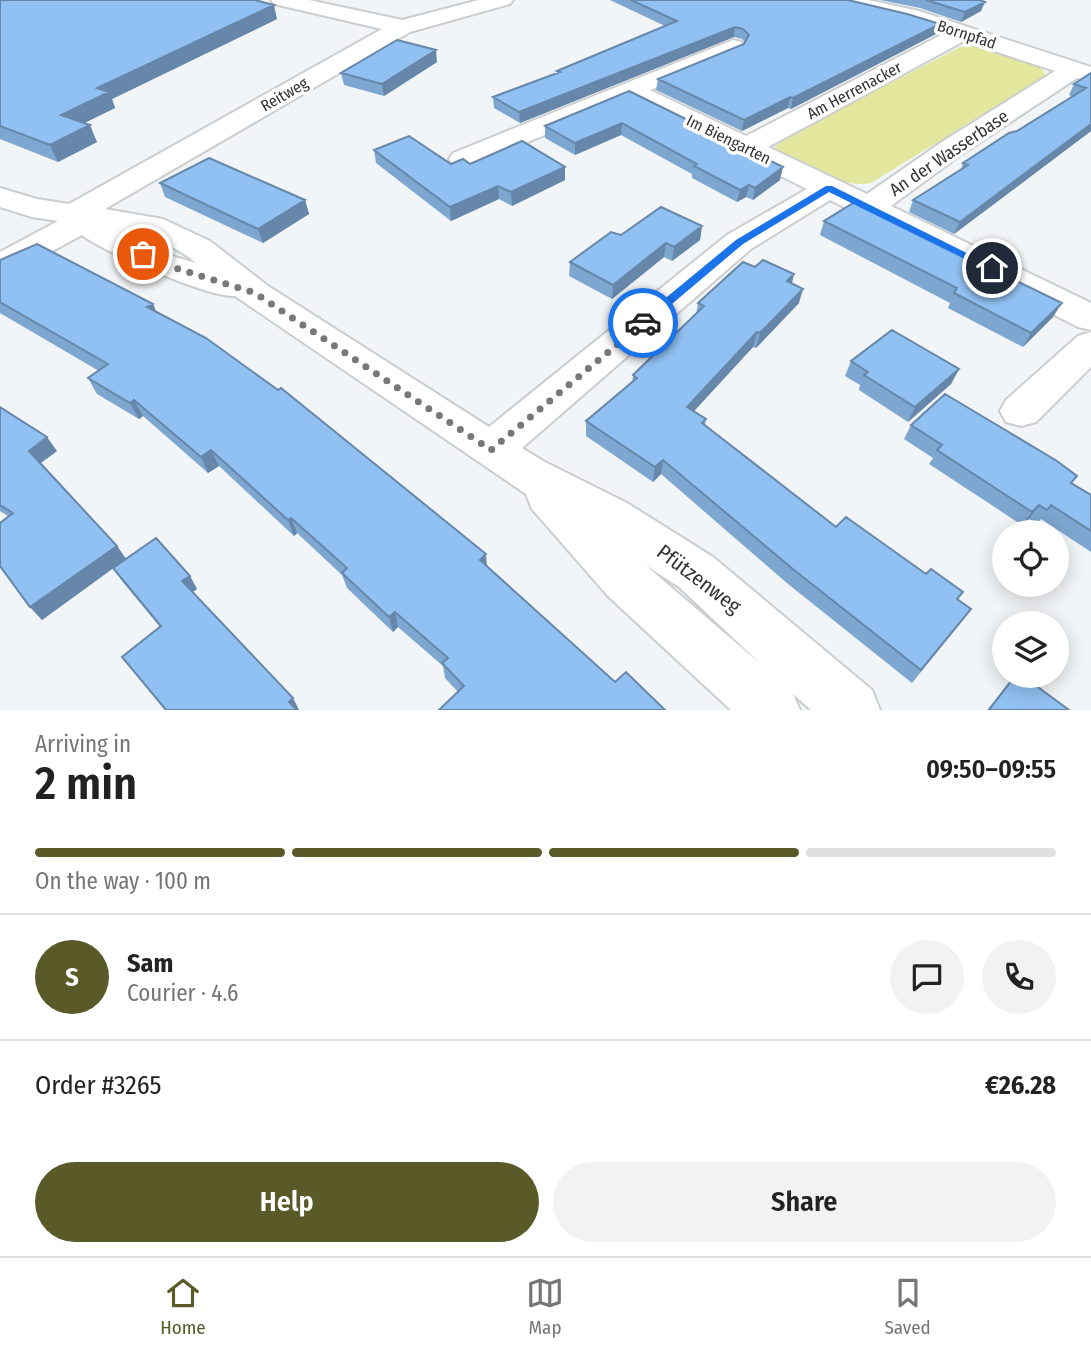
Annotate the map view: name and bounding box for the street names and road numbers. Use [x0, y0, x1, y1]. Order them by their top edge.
street label: Bornpfad [935, 16, 999, 53]
street label: Am Herrenacker [804, 57, 905, 123]
street label: Reitweg [257, 73, 312, 116]
street label: An der Wasserbase [885, 105, 1013, 201]
street label: Im Biengarten [684, 111, 774, 168]
street label: Pfützenweg [652, 539, 746, 619]

